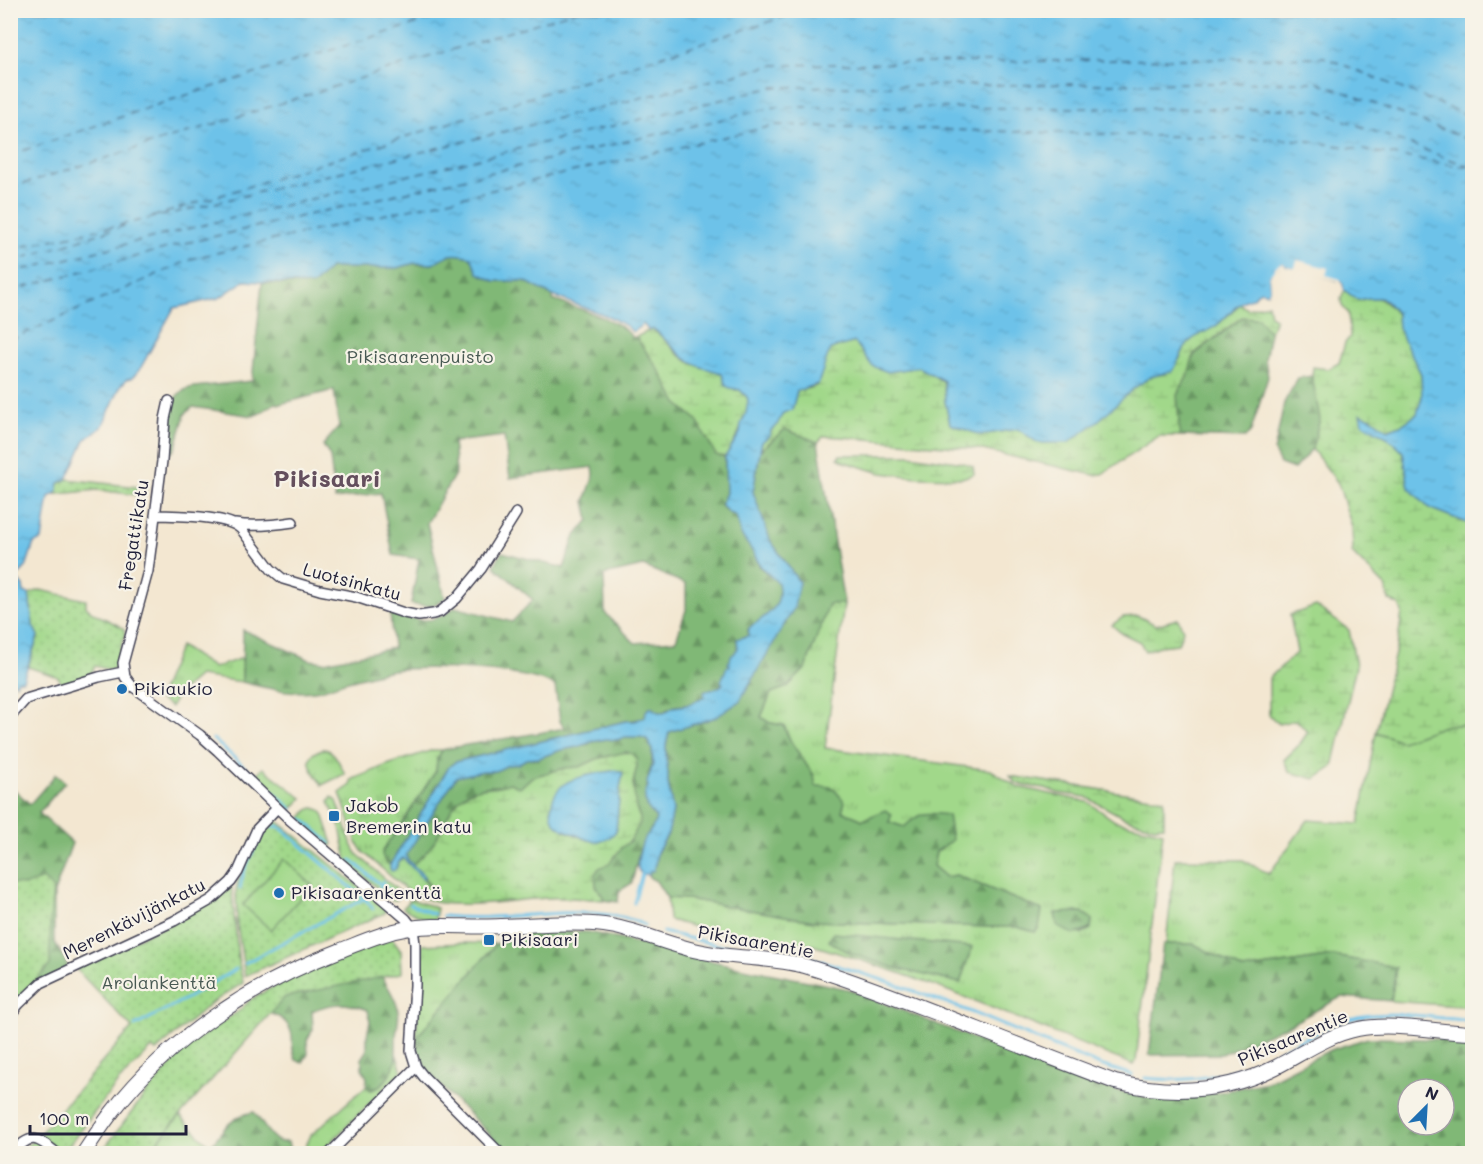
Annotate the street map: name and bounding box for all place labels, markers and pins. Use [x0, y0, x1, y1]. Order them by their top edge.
place label: Pikiaukio [134, 676, 213, 700]
marker: Pikiaukio [115, 682, 129, 696]
place label: Jakob Bremerin katu [346, 793, 472, 838]
marker: Jakob Bremerin katu [327, 809, 341, 823]
place label: Pikisaarenkenttä [291, 880, 442, 904]
marker: Pikisaarenkenttä [272, 886, 286, 900]
place label: Pikisaari [501, 927, 578, 951]
marker: Pikisaari [482, 933, 496, 947]

